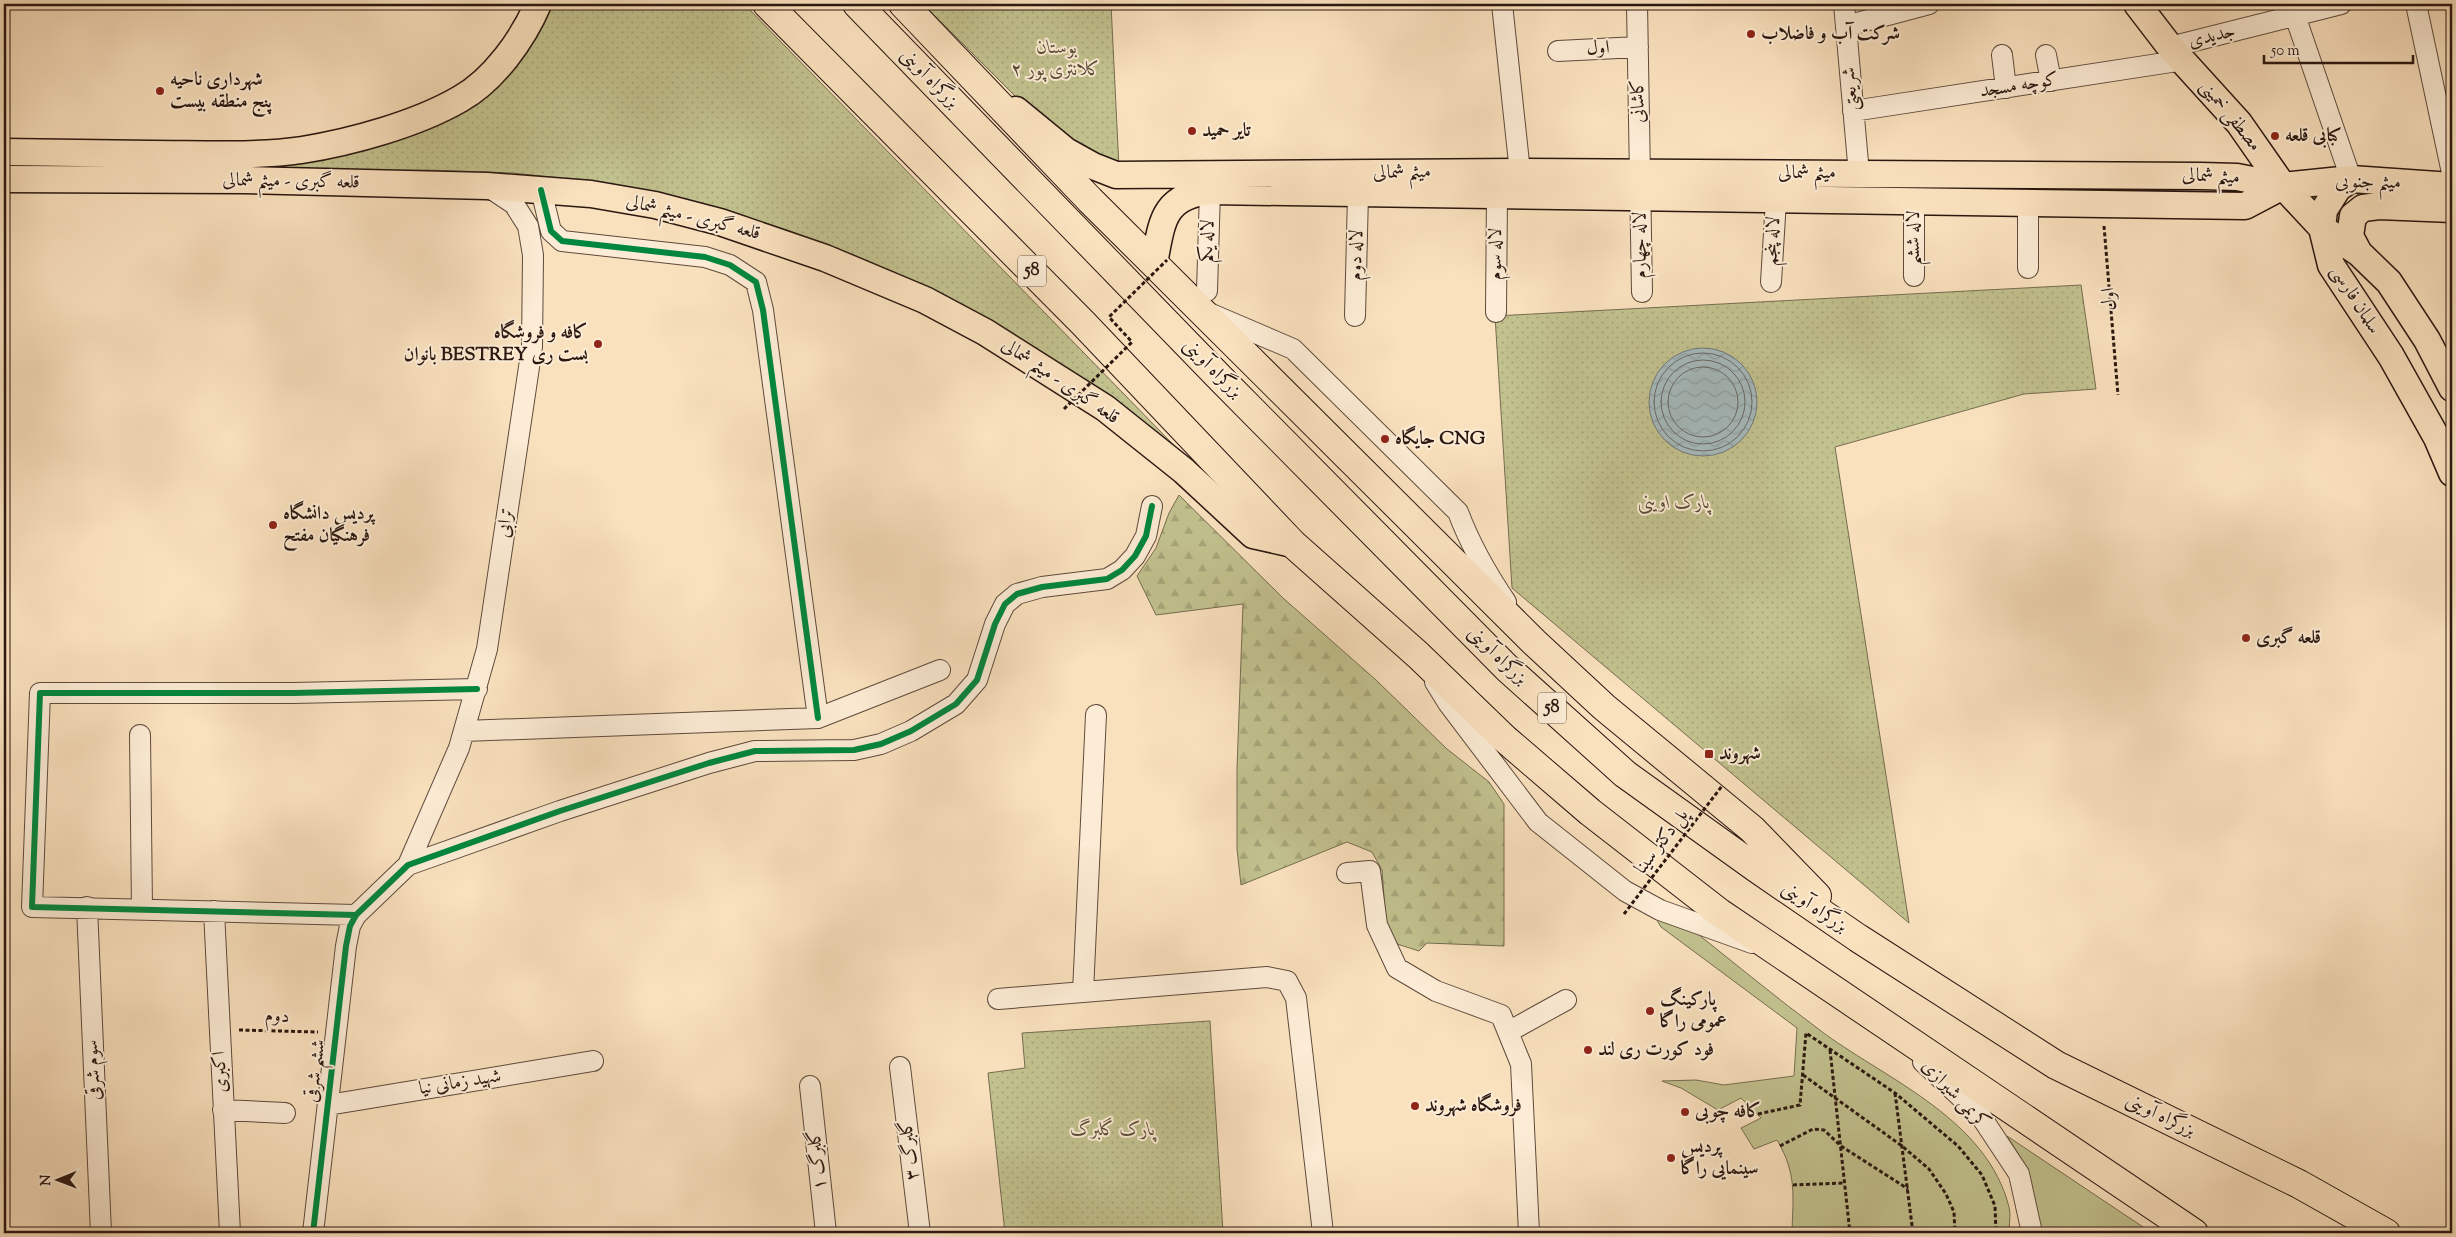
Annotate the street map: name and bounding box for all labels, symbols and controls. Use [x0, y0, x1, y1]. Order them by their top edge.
street label: جدیدی [2186, 18, 2238, 56]
place label: شرکت آب و فاضلاب [1761, 21, 1900, 48]
marker: شرکت آب و فاضلاب [1745, 28, 1757, 40]
scale bar [2264, 32, 2412, 64]
park label: بوستان کلانتری پور ۲ [1012, 35, 1102, 84]
street label: اول [1586, 35, 1610, 63]
text: 50 m [2270, 41, 2300, 62]
street label: بزرگراه آوینی [893, 42, 966, 116]
street label: شریعتی [1836, 66, 1866, 112]
street label: کوچه مسجد [1978, 66, 2060, 106]
place label: شهرداری ناحیه پنج منطقه بیست [170, 67, 273, 118]
street label: مصطفی خمینی [2193, 74, 2267, 158]
street label: کاشانی [1625, 79, 1653, 123]
marker: شهرداری ناحیه پنج منطقه بیست [154, 85, 166, 97]
place label: تایر حمید [1202, 118, 1251, 145]
place label: کبابی قلعه [2285, 123, 2342, 150]
marker: تایر حمید [1186, 125, 1198, 137]
marker: کبابی قلعه [2269, 130, 2281, 142]
street label: میثم شمالی [1373, 159, 1431, 191]
street label: میثم شمالی [1778, 160, 1836, 191]
street label: میثم شمالی [2181, 162, 2241, 196]
street label: قلعه گبری - میثم شمالی [222, 167, 360, 201]
street label: میثم جنوبی [2335, 169, 2401, 201]
street label: قلعه گبری - میثم شمالی [622, 188, 763, 252]
street label: لاله ششم [1901, 210, 1932, 266]
street label: لاله چهارم [1627, 211, 1656, 279]
street label: لاله پنجم [1758, 216, 1791, 267]
street label: لاله یکم [1194, 219, 1224, 263]
street label: لاله سوم [1483, 228, 1511, 280]
street label: لاله دوم [1343, 229, 1372, 281]
road number: 58 [1018, 256, 1046, 286]
street label: سلمان فارسی [2323, 260, 2387, 340]
street label: اول [2096, 286, 2124, 312]
place label: کافه و فروشگاه بانوان BESTREY بست ری [404, 319, 589, 369]
street label: قلعه گبری - میثم شمالی [993, 332, 1125, 435]
street label: بزرگراه آوینی [1176, 332, 1249, 405]
marker: کافه و فروشگاه بانوان BESTREY بست ری [592, 338, 604, 350]
place label: جایگاه CNG [1395, 425, 1486, 453]
marker: جایگاه CNG [1379, 433, 1391, 445]
park label: پارک اوینی [1638, 490, 1712, 517]
place label: پردیس دانشگاه فرهنگیان مفتح [283, 500, 375, 552]
street label: ترابی [491, 506, 521, 540]
marker: پردیس دانشگاه فرهنگیان مفتح [267, 519, 279, 531]
street label: بزرگراه آوینی [1461, 620, 1534, 692]
place label: قلعه گبری [2256, 625, 2321, 652]
marker: قلعه گبری [2240, 632, 2252, 644]
road number: 58 [1538, 692, 1566, 724]
place label: شهروند [1719, 741, 1761, 768]
marker: شهروند [1703, 748, 1715, 760]
street label: پل دکتر سینا [1628, 802, 1697, 881]
street label: بزرگراه آوینی [1775, 875, 1854, 940]
place label: پارکینگ عمومی راگا [1660, 986, 1727, 1036]
street label: دوم [264, 1003, 290, 1032]
marker: پارکینگ عمومی راگا [1644, 1005, 1656, 1017]
place label: فود کورت ری لند [1598, 1037, 1714, 1064]
street label: ششم شرقی [299, 1038, 337, 1105]
street label: سوم شرقی [79, 1039, 110, 1101]
marker: فود کورت ری لند [1582, 1044, 1594, 1056]
street label: اکبری [206, 1051, 236, 1093]
street label: کریمی شیرازی [1915, 1054, 1995, 1136]
street label: شهید زمانی نیا [417, 1063, 503, 1103]
street label: بزرگراه آوینی [2120, 1087, 2201, 1145]
place label: فروشگاه شهروند [1425, 1092, 1522, 1120]
place label: کافه چوبی [1694, 1099, 1761, 1126]
marker: فروشگاه شهروند [1409, 1100, 1421, 1112]
marker: کافه چوبی [1679, 1106, 1691, 1118]
park label: پارک گلبرگ [1071, 1117, 1157, 1144]
street label: گلبرگ ۳ [893, 1118, 927, 1182]
street label: گلبرگ ۱ [801, 1129, 835, 1191]
place label: پردیس سینمایی راگا [1681, 1134, 1759, 1183]
marker: پردیس سینمایی راگا [1665, 1152, 1677, 1164]
north arrow [32, 1154, 82, 1204]
text: N [37, 1174, 57, 1186]

